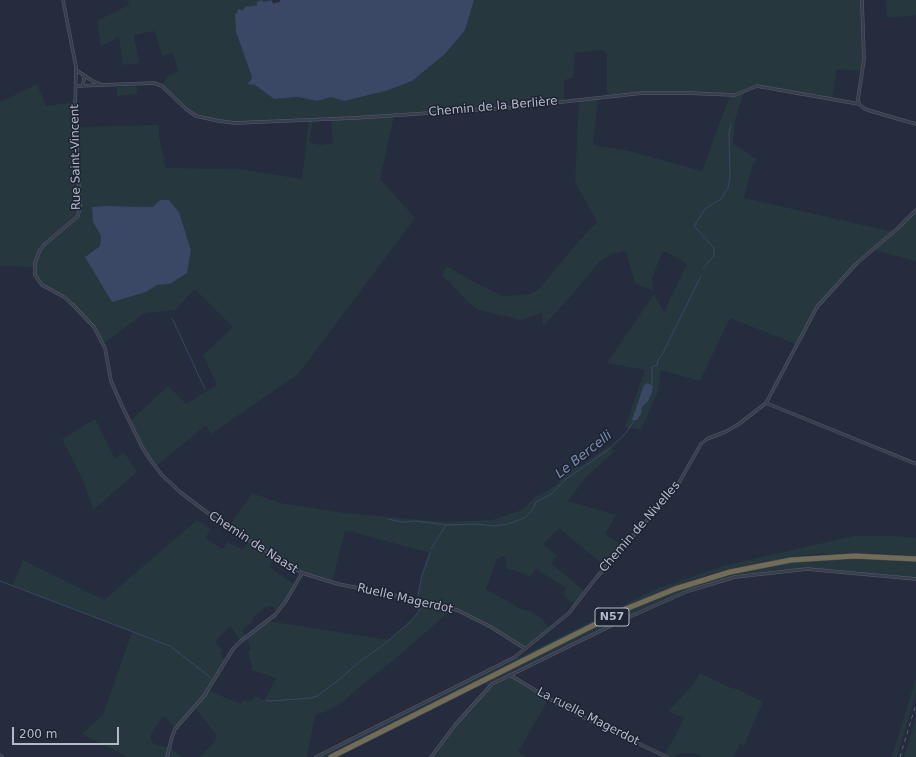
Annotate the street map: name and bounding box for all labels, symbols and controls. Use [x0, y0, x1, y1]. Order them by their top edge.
street label: Chemin de la Berlière [428, 94, 558, 120]
street label: Rue Saint-Vincent [68, 104, 84, 210]
water label: Le Bercelli [553, 428, 615, 482]
street label: Chemin de Nivelles [597, 479, 683, 575]
street label: Chemin de Naast [206, 509, 300, 577]
street label: Ruelle Magerdot [356, 581, 454, 617]
road number: N57 [595, 608, 629, 626]
street label: La ruelle Magerdot [535, 685, 641, 749]
scale bar [14, 719, 121, 745]
text: 200 m [19, 727, 57, 741]

